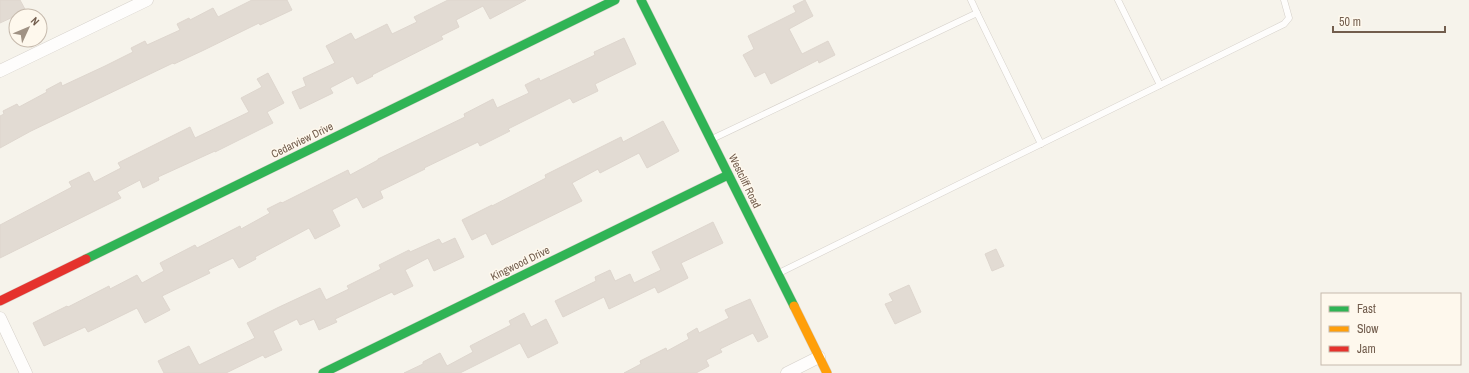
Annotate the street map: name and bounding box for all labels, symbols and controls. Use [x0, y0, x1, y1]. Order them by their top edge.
north arrow [8, 8, 48, 48]
scale bar [1333, 8, 1445, 34]
text: N [28, 14, 42, 28]
text: 50 m [1339, 14, 1361, 30]
street label: Cedarview Drive [269, 119, 335, 161]
street label: Westcliff Road [726, 152, 764, 210]
street label: Kingwood Drive [488, 243, 552, 283]
legend [1321, 293, 1461, 365]
text: Fast [1357, 301, 1376, 317]
text: Slow [1357, 321, 1379, 337]
text: Jam [1357, 341, 1376, 357]

